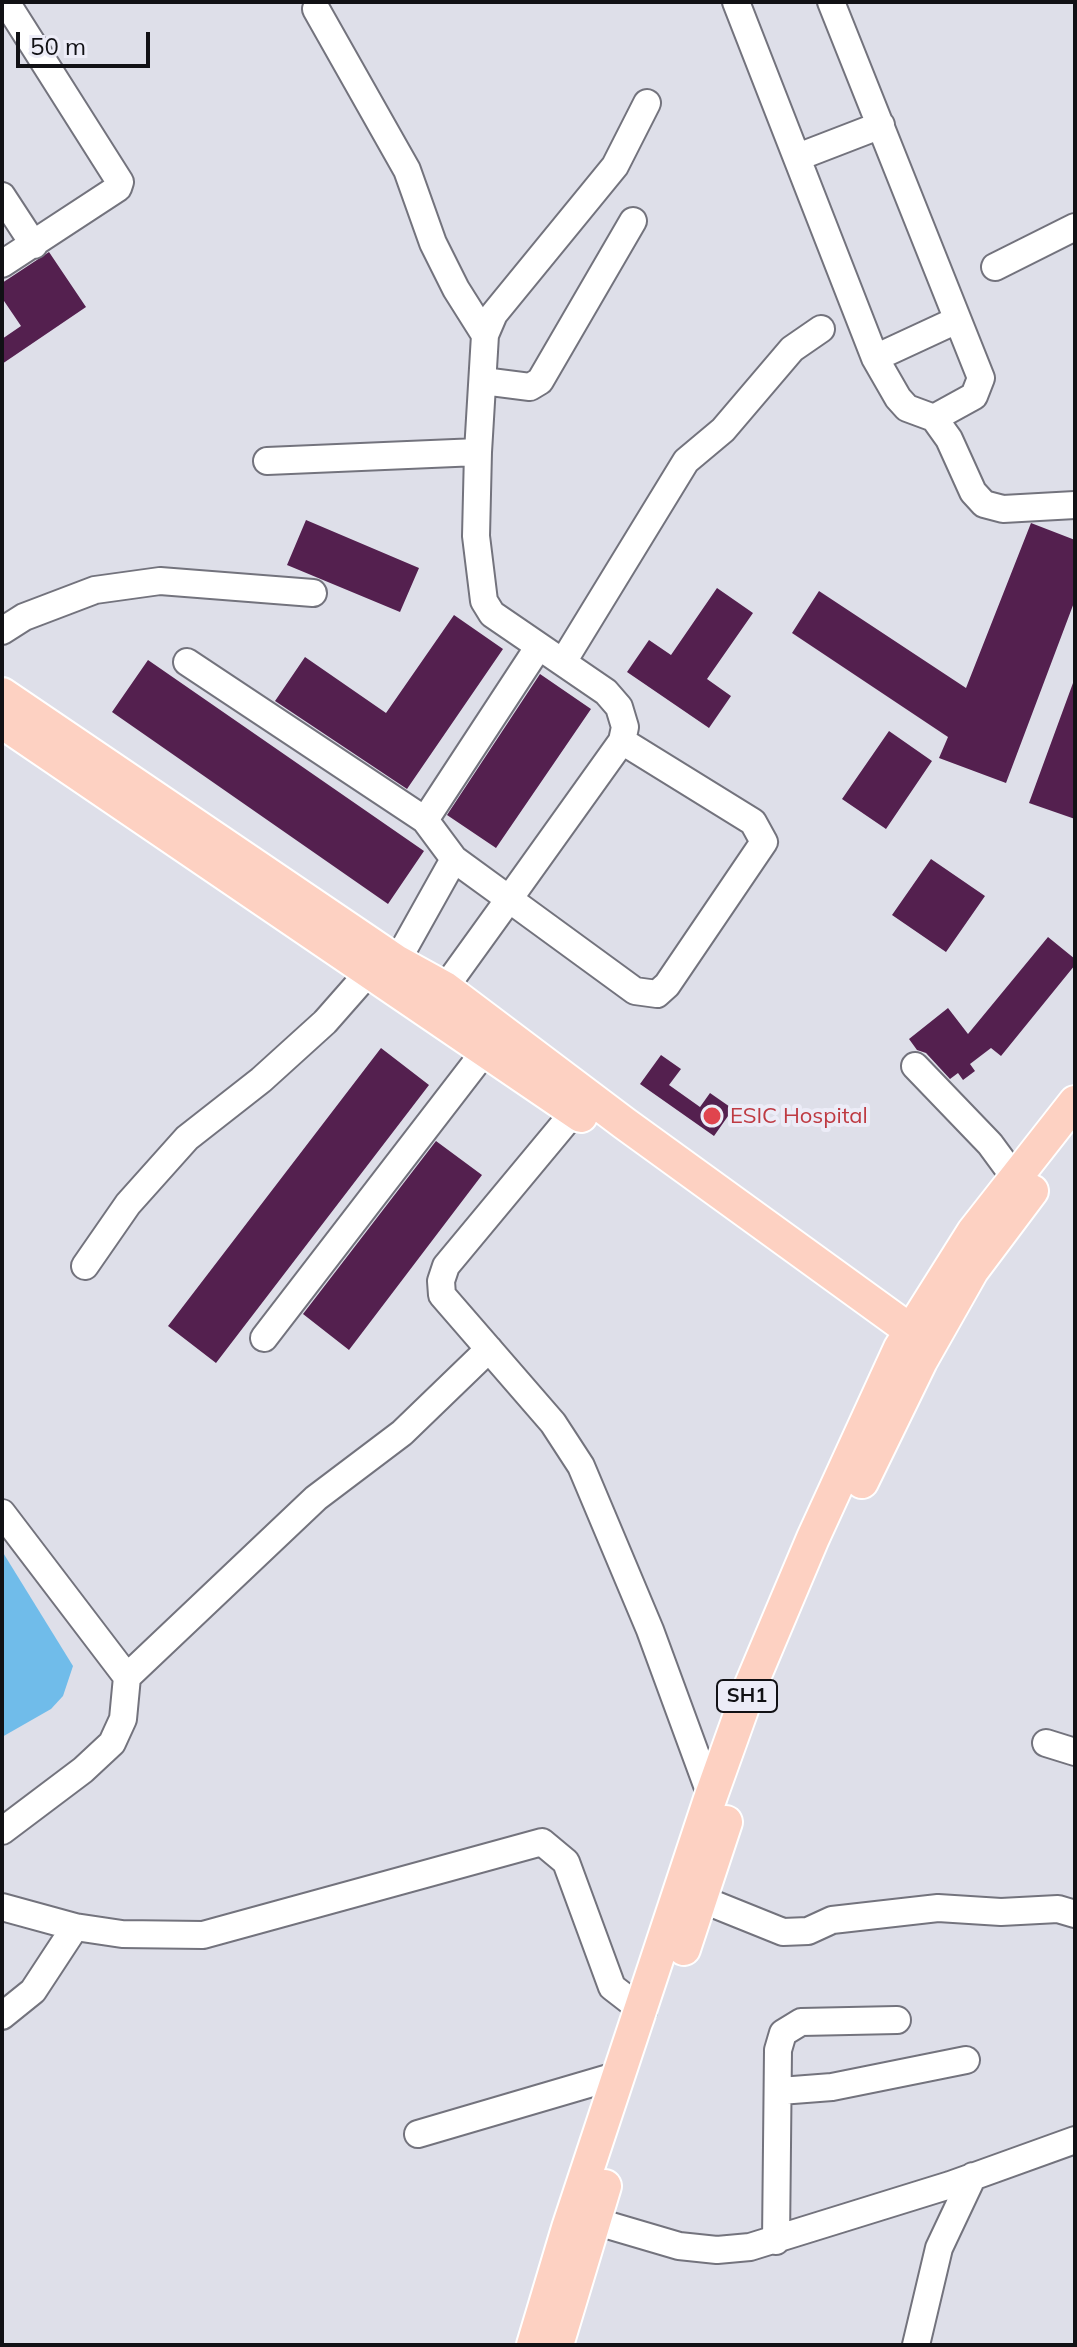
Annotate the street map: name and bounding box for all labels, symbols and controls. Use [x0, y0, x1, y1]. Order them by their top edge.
scale bar [20, 16, 154, 66]
text: 50 m [30, 31, 86, 61]
place label: ESIC Hospital [730, 1103, 868, 1129]
marker: ESIC Hospital [701, 1105, 723, 1127]
road number: SH1 [717, 1680, 777, 1712]

